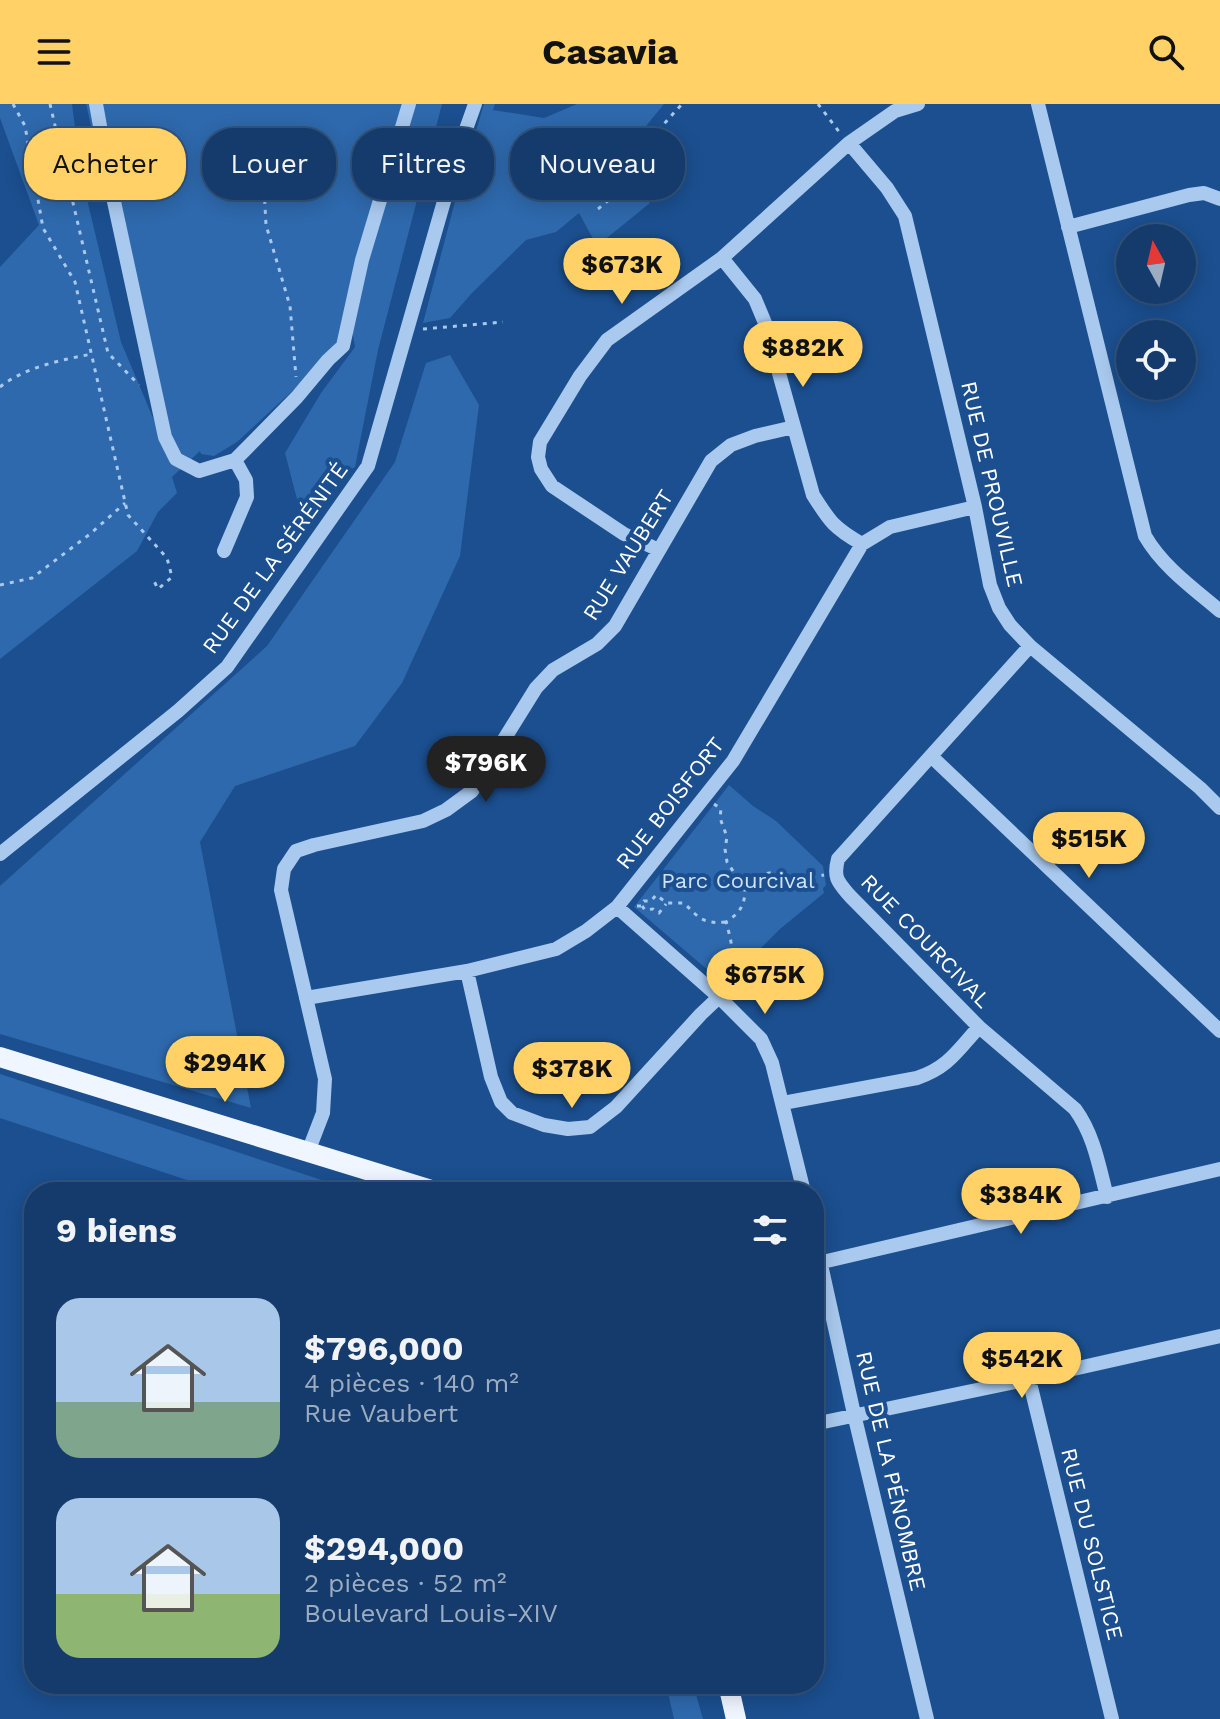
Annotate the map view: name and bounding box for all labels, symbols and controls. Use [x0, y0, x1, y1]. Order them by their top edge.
icon: menu [32, 30, 76, 74]
icon: search [1144, 30, 1188, 74]
text: Casavia [542, 31, 678, 73]
chip: Acheter [24, 128, 186, 200]
chip: Louer [202, 128, 336, 200]
chip: Filtres [352, 128, 494, 200]
chip: Nouveau [510, 128, 685, 200]
north arrow [1116, 224, 1196, 304]
map controls [1116, 224, 1196, 400]
pin: $673K [566, 238, 678, 306]
text: $673K [581, 249, 663, 279]
button: locate [1116, 320, 1196, 400]
pin: $882K [747, 321, 859, 389]
text: $882K [762, 332, 844, 362]
street label: RUE DE PROUVILLE [956, 379, 1028, 589]
street label: RUE DE LA SÉRÉNITÉ [197, 458, 353, 658]
street label: RUE VAUBERT [578, 485, 678, 625]
street label: RUE BOISFORT [611, 732, 729, 874]
pin: $796K [430, 736, 542, 804]
text: $796K [445, 747, 527, 777]
pin: $515K [1033, 812, 1145, 880]
text: $515K [1051, 823, 1127, 853]
park label: Parc Courcival [661, 868, 815, 893]
street label: RUE COURCIVAL [856, 869, 996, 1013]
pin: $675K [709, 948, 821, 1016]
text: $675K [725, 959, 805, 989]
pin: $294K [169, 1036, 281, 1104]
pin: $378K [516, 1042, 628, 1110]
text: $294K [184, 1047, 267, 1077]
text: $378K [532, 1053, 612, 1083]
pin: $384K [965, 1168, 1077, 1236]
text: $384K [979, 1179, 1063, 1209]
icon: filters [748, 1208, 792, 1252]
text: 9 biens [56, 1210, 177, 1250]
text: $796,000 [304, 1328, 464, 1368]
icon: home [120, 1330, 216, 1426]
pin: $542K [966, 1332, 1078, 1400]
text: $542K [981, 1343, 1063, 1373]
street label: RUE DE LA PÉNOMBRE [851, 1349, 931, 1593]
text: 4 pièces · 140 m² [304, 1368, 519, 1398]
text: Rue Vaubert [304, 1398, 458, 1428]
street label: RUE DU SOLSTICE [1056, 1446, 1128, 1642]
text: $294,000 [304, 1528, 464, 1568]
icon: home [120, 1530, 216, 1626]
text: 2 pièces · 52 m² [304, 1568, 507, 1598]
text: Boulevard Louis-XIV [304, 1598, 558, 1628]

